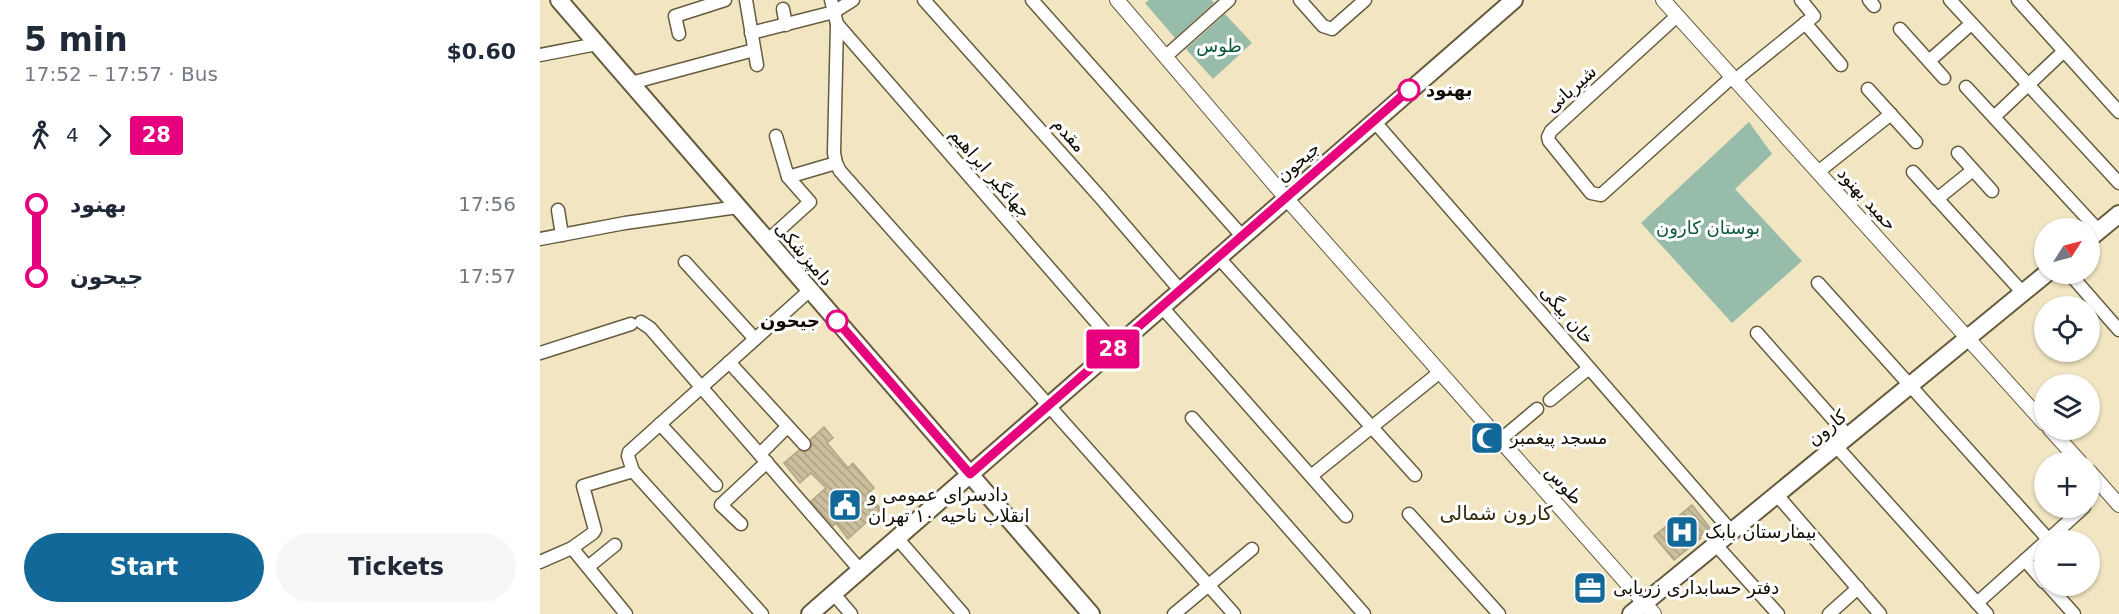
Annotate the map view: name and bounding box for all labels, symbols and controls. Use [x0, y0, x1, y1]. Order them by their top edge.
text: 5 min [24, 20, 128, 59]
park label: طوس [1196, 35, 1242, 57]
text: $0.60 [446, 39, 516, 64]
street label: شیربانی [1541, 60, 1601, 118]
text: 17:52 – 17:57 · Bus [24, 62, 218, 86]
marker: بهنود [1398, 79, 1420, 101]
place label: بهنود [1426, 79, 1473, 101]
street label: مقدم [1048, 113, 1090, 156]
icon: walk [24, 119, 57, 152]
icon: forward [88, 119, 121, 152]
text: 4 [66, 123, 79, 147]
text: 28 [142, 123, 171, 147]
street label: جهانگیر ابراهیم [945, 123, 1035, 223]
street label: جیحون [1272, 137, 1324, 187]
street label: حمید بهنود [1833, 163, 1901, 235]
text: بهنود [70, 192, 127, 217]
text: 17:56 [458, 192, 516, 216]
street label: دامپزشکی [770, 217, 838, 291]
park label: بوستان کارون [1656, 217, 1760, 239]
north arrow [2034, 218, 2100, 284]
map controls [2034, 218, 2100, 596]
text: جیحون [70, 264, 143, 289]
text: 17:57 [458, 264, 516, 288]
street label: خان بیگی [1536, 281, 1599, 348]
button: locate [2034, 296, 2100, 362]
place label: جیحون [760, 310, 820, 332]
marker: جیحون [826, 310, 848, 332]
line badge: 28 [1086, 330, 1140, 368]
text: 28 [1098, 337, 1128, 361]
button: layers [2034, 374, 2100, 440]
street label: کارون [1803, 405, 1852, 451]
mosque icon: مسجد پیغمبر [1469, 420, 1505, 456]
place label: مسجد پیغمبر [1509, 427, 1607, 449]
button: + [2034, 452, 2100, 518]
street label: طوس [1541, 461, 1587, 509]
place label: دادسرای عمومی و انقلاب ناحیه ۱۰ تهران [867, 484, 1029, 527]
public building icon: دادسرای عمومی و انقلاب ناحیه ۱۰ تهران [827, 487, 863, 523]
district label: کارون شمالی [1439, 501, 1553, 525]
hospital icon: بیمارستان بابک [1664, 514, 1700, 550]
place label: بیمارستان بابک [1705, 521, 1817, 542]
button: − [2034, 530, 2100, 596]
button: Start [24, 533, 264, 602]
button: Tickets [276, 533, 516, 602]
office icon: دفتر حسابداری زریابی [1572, 570, 1608, 606]
place label: دفتر حسابداری زریابی [1613, 577, 1779, 599]

